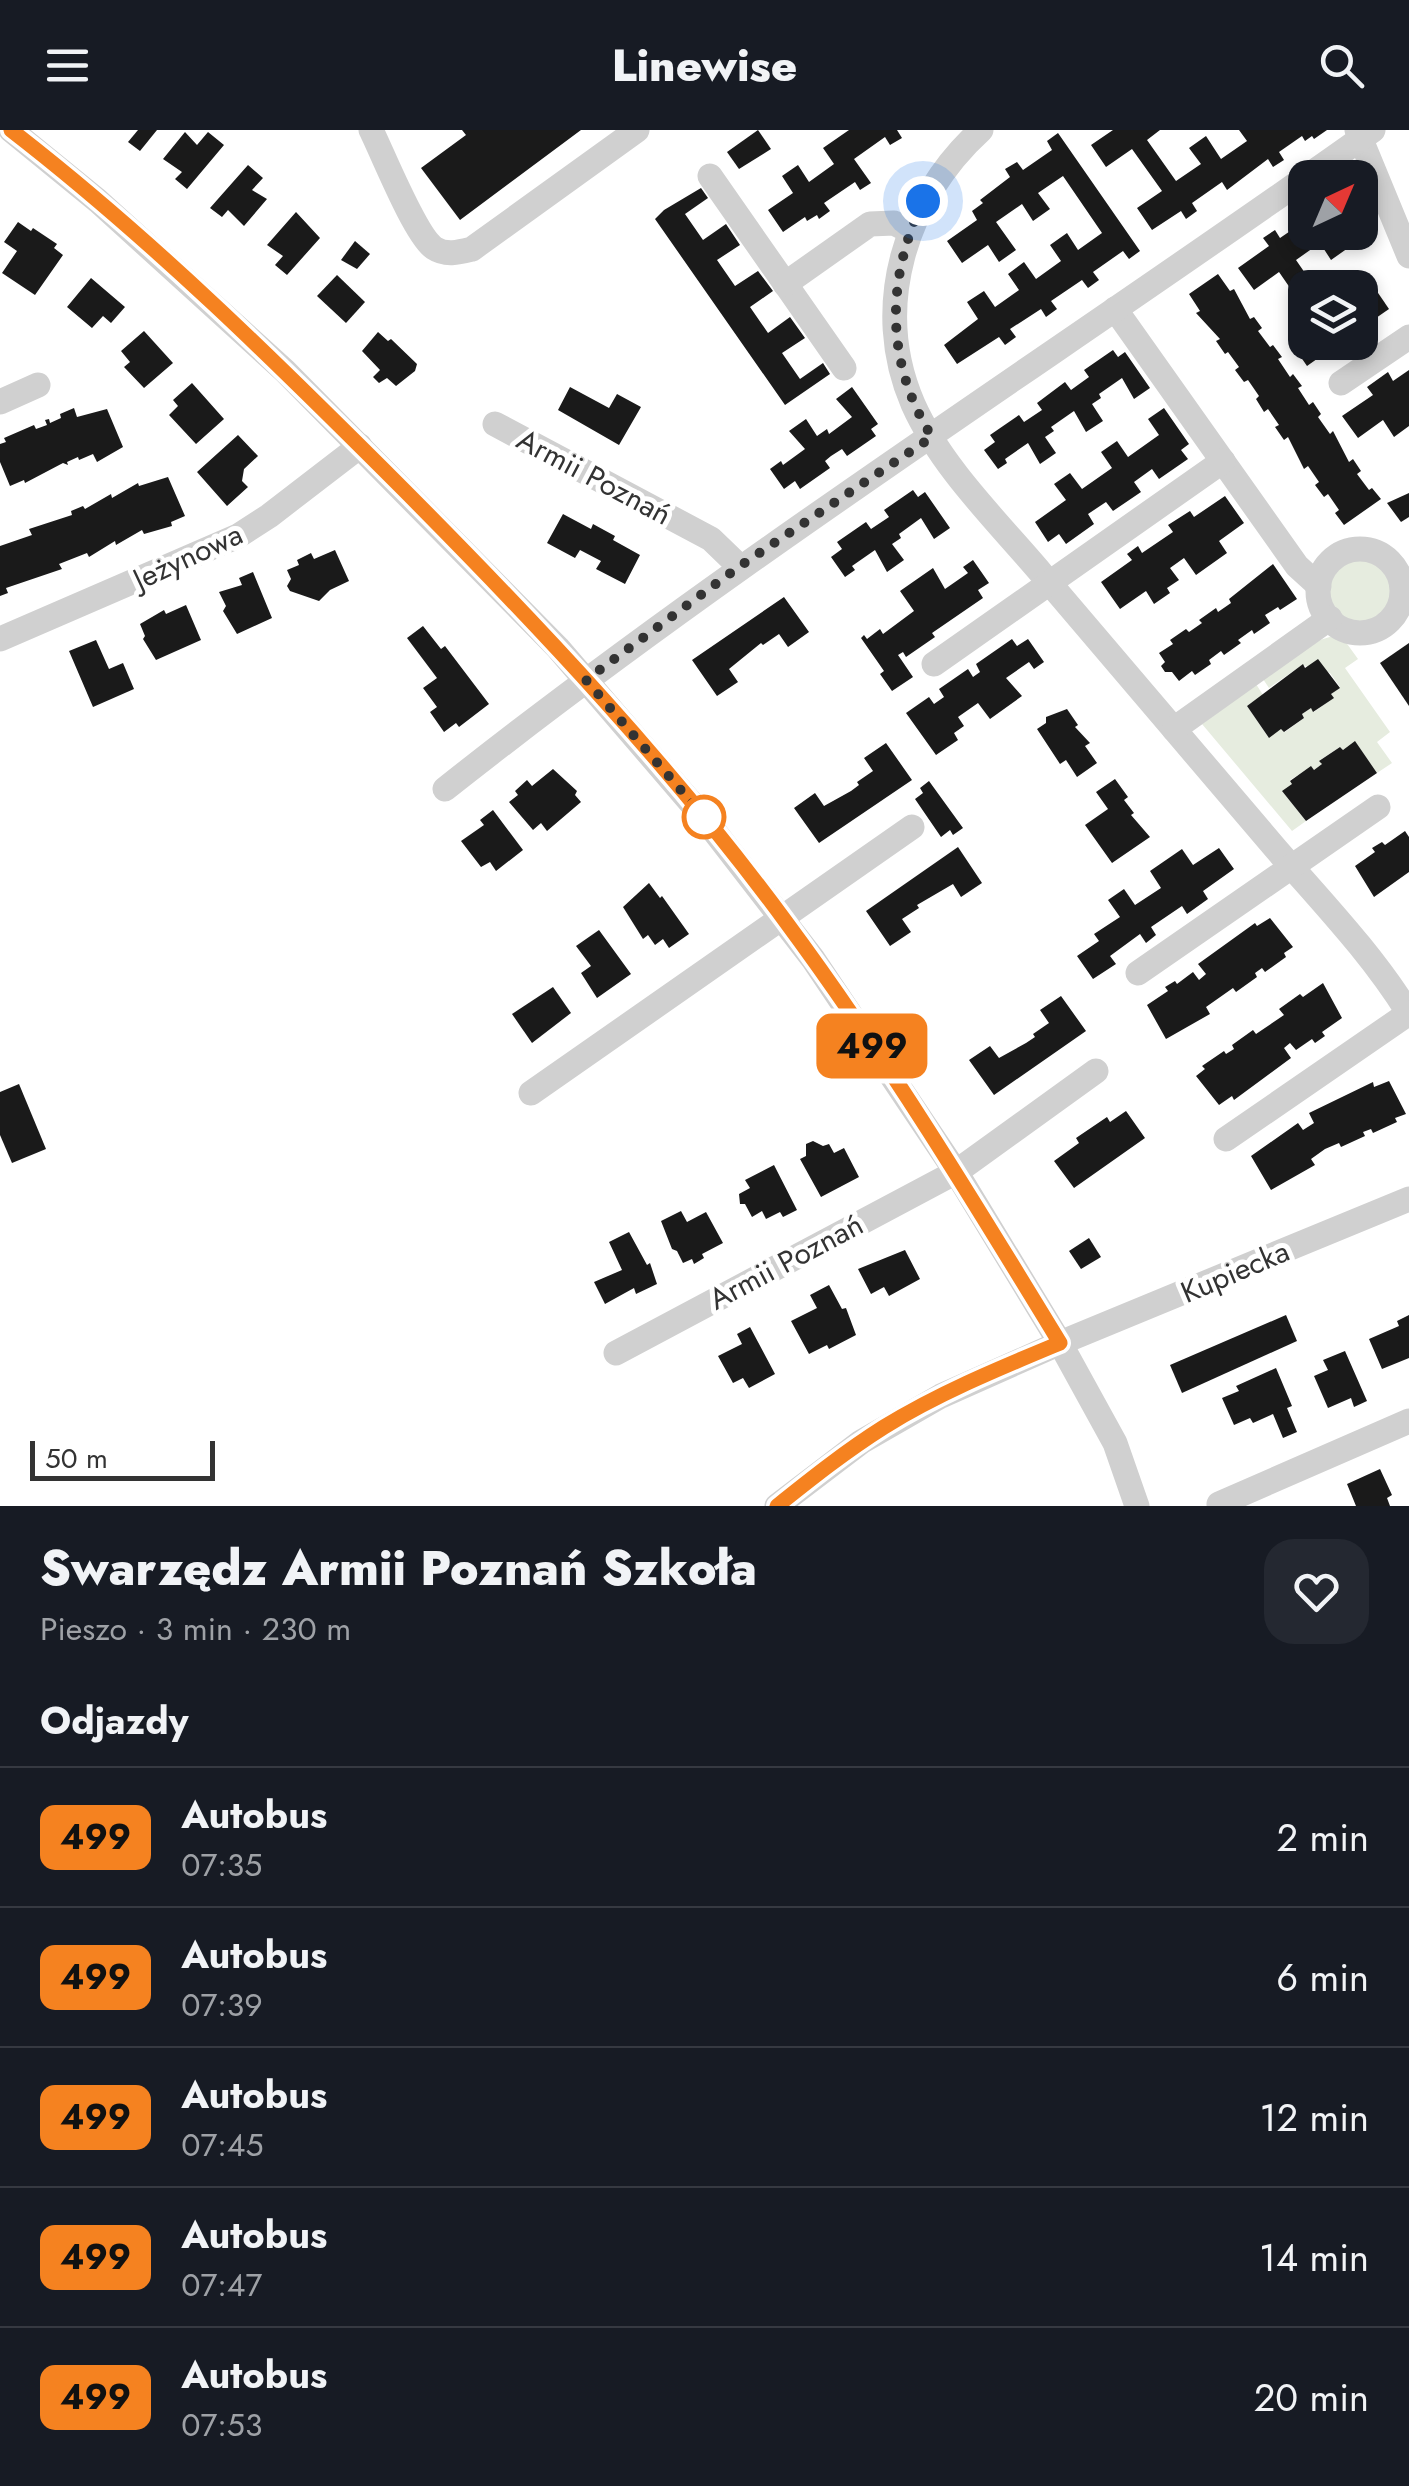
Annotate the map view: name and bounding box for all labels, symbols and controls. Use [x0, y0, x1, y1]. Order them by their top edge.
text: Linewise [612, 33, 797, 98]
icon: menu [40, 38, 95, 93]
icon: search [1314, 38, 1369, 93]
north arrow [1288, 160, 1378, 250]
map controls [1288, 160, 1378, 360]
your location [898, 176, 948, 226]
button: layers [1288, 270, 1378, 360]
street label: Armii Poznań [509, 418, 679, 535]
street label: Jeżynowa [122, 513, 250, 602]
unlabelled marker [683, 796, 725, 838]
line badge: 499 [814, 1014, 930, 1078]
text: 499 [836, 1021, 908, 1071]
street label: Armii Poznań [701, 1203, 871, 1320]
street label: Kupiecka [1174, 1229, 1296, 1314]
scale bar [30, 1436, 215, 1480]
text: 50 m [45, 1438, 108, 1479]
text: Swarzędz Armii Poznań Szkoła [40, 1534, 757, 1603]
button: heart [1264, 1539, 1369, 1644]
text: Pieszo · 3 min · 230 m [40, 1606, 351, 1652]
text: Odjazdy [40, 1693, 189, 1748]
text: Autobus [181, 1787, 327, 1842]
text: 2 min [1277, 1810, 1369, 1865]
text: 499 [60, 1812, 131, 1862]
text: 07:35 [181, 1842, 262, 1888]
text: Autobus [181, 1927, 327, 1982]
text: 6 min [1276, 1950, 1369, 2005]
text: 499 [60, 1952, 131, 2002]
text: 07:39 [181, 1982, 263, 2028]
text: Autobus [181, 2067, 327, 2122]
text: 12 min [1259, 2090, 1369, 2145]
text: 499 [60, 2092, 131, 2142]
text: 07:45 [181, 2122, 264, 2168]
text: Autobus [181, 2207, 327, 2262]
text: 14 min [1259, 2230, 1369, 2285]
text: 499 [60, 2232, 131, 2282]
text: 07:47 [181, 2262, 262, 2308]
text: Autobus [181, 2347, 327, 2402]
text: 20 min [1254, 2370, 1369, 2425]
text: 499 [60, 2372, 131, 2422]
text: 07:53 [181, 2402, 262, 2448]

